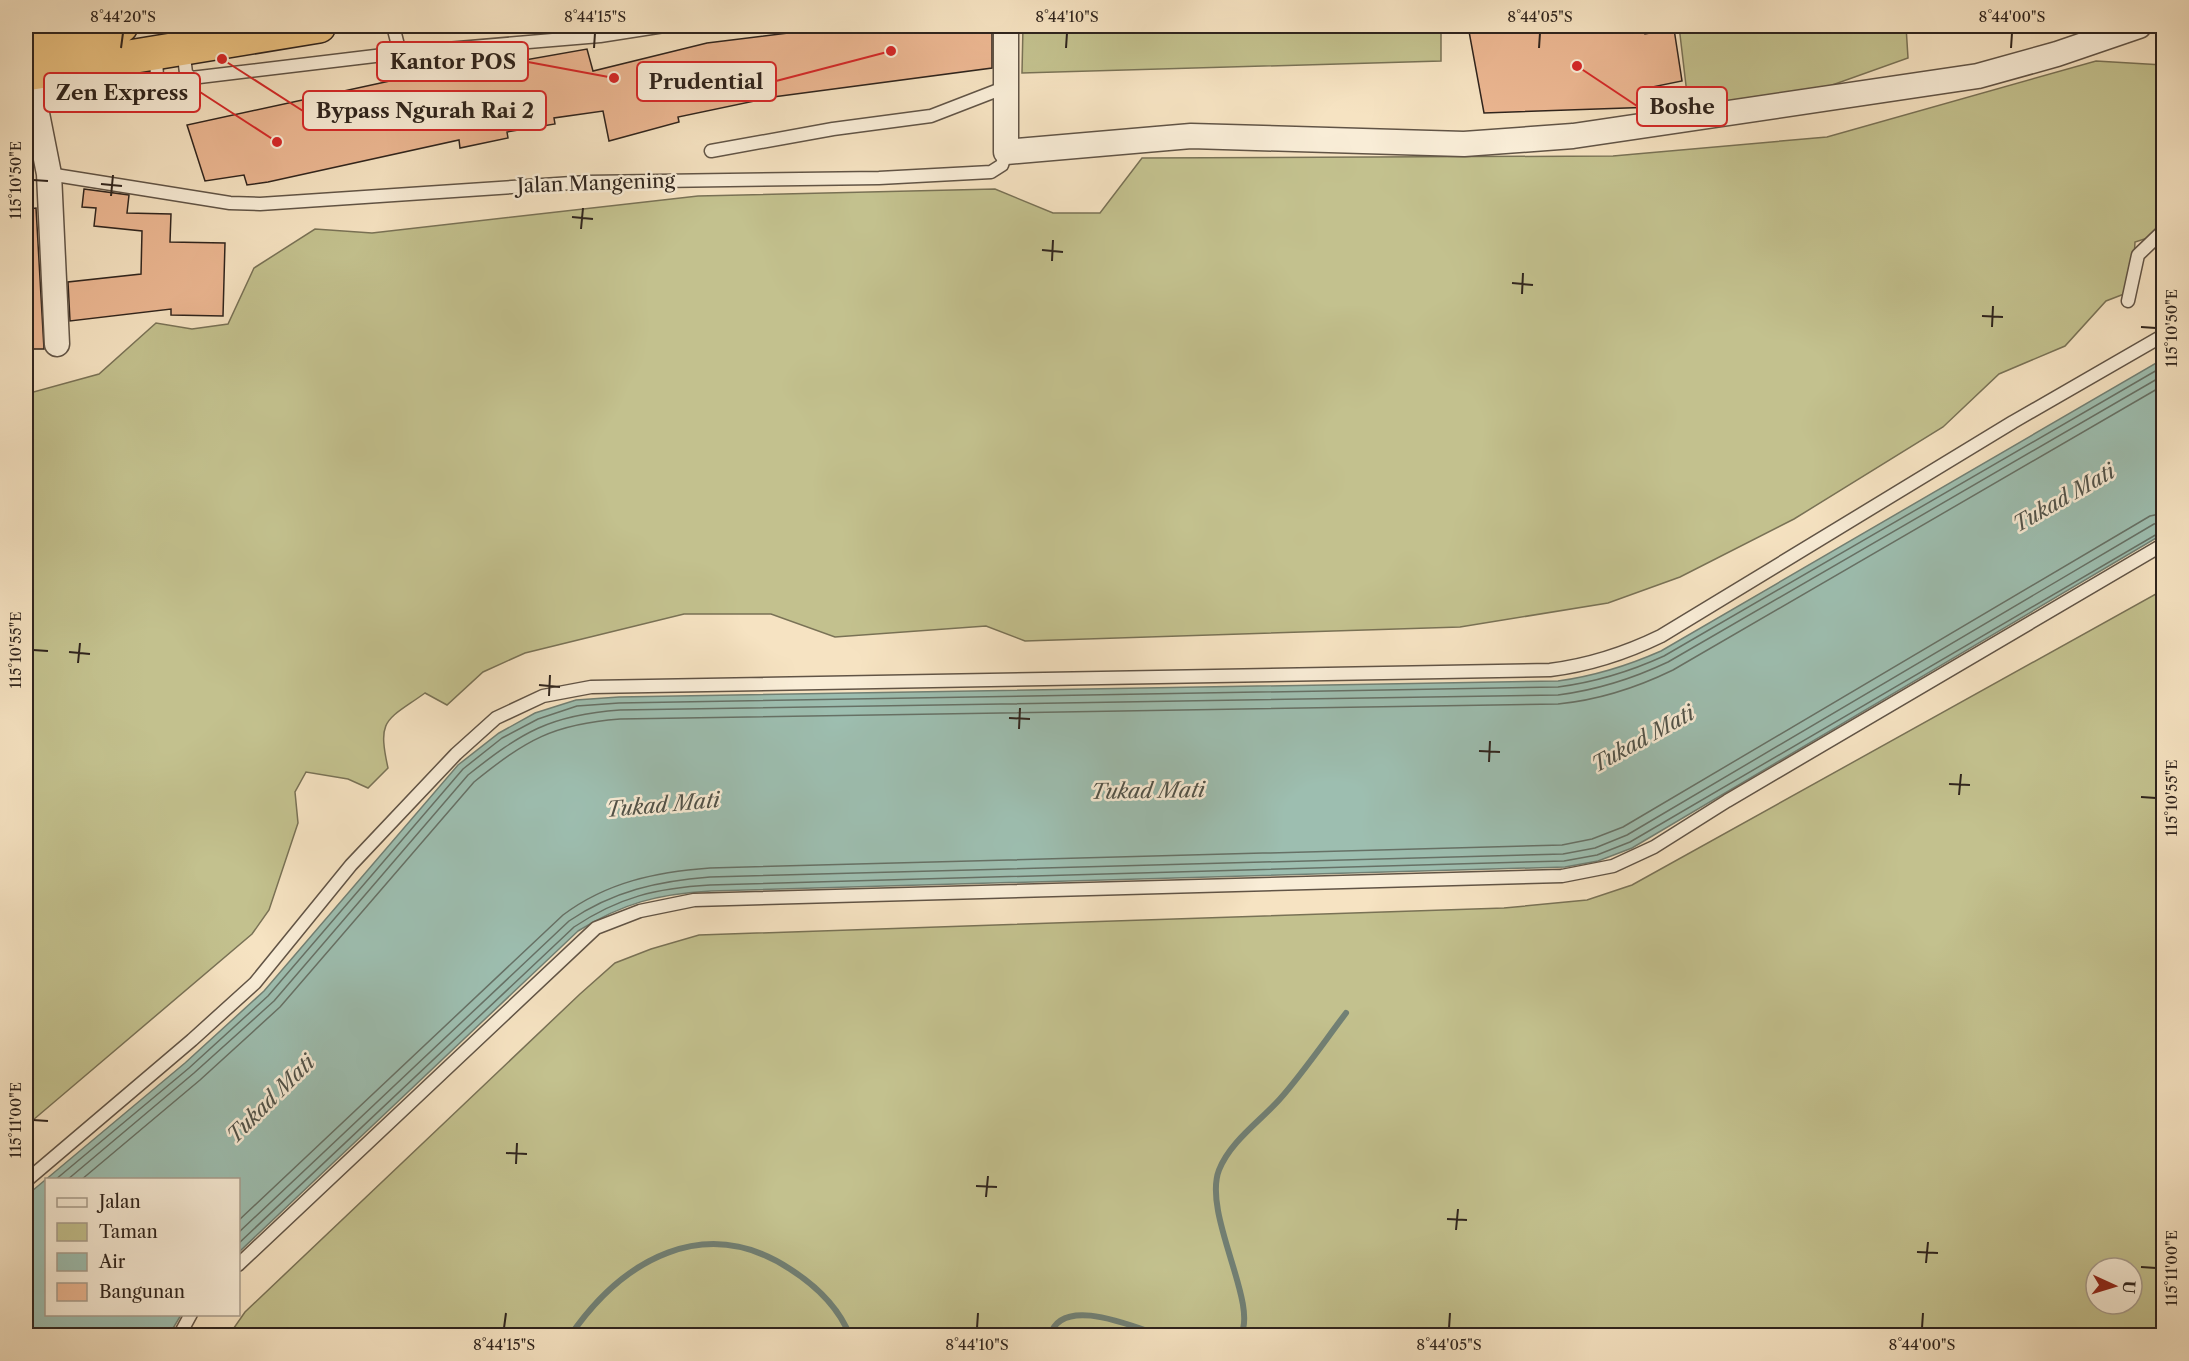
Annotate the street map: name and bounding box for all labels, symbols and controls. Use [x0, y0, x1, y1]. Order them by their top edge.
text: 8°44'20"S [90, 7, 156, 26]
text: 8°44'15"S [564, 7, 626, 26]
text: 8°44'10"S [1035, 7, 1099, 26]
text: 8°44'05"S [1507, 7, 1573, 26]
text: 8°44'00"S [1979, 7, 2045, 26]
callout: Kantor POS [377, 42, 528, 81]
text: Kantor POS [390, 49, 516, 74]
callout: Prudential [637, 62, 776, 101]
text: Prudential [649, 69, 763, 94]
callout: Zen Express [44, 73, 200, 112]
text: Zen Express [56, 80, 188, 105]
callout: Boshe [1637, 87, 1727, 126]
callout: Bypass Ngurah Rai 2 [303, 91, 546, 130]
text: Boshe [1649, 94, 1715, 119]
text: Bypass Ngurah Rai 2 [316, 98, 534, 123]
text: 115°10'50"E [6, 141, 25, 219]
street label: Jalan Mangening [514, 168, 676, 198]
text: 115°10'50"E [2162, 289, 2181, 367]
water label: Tukad Mati [2008, 458, 2120, 537]
text: 115°10'55"E [6, 612, 25, 688]
water label: Tukad Mati [1587, 699, 1700, 777]
text: 115°10'55"E [2162, 760, 2181, 836]
water label: Tukad Mati [1091, 777, 1207, 804]
water label: Tukad Mati [605, 787, 722, 822]
water label: Tukad Mati [222, 1049, 321, 1148]
text: 115°11'00"E [6, 1082, 25, 1158]
legend [45, 1178, 240, 1316]
text: Jalan [96, 1191, 141, 1213]
text: Taman [99, 1221, 158, 1243]
text: 115°11'00"E [2162, 1230, 2181, 1306]
text: Air [98, 1251, 126, 1273]
north arrow [2084, 1256, 2144, 1316]
text: U [2119, 1280, 2139, 1294]
text: Bangunan [99, 1281, 185, 1303]
text: 8°44'15"S [473, 1335, 535, 1354]
text: 8°44'10"S [945, 1335, 1009, 1354]
text: 8°44'05"S [1416, 1335, 1482, 1354]
text: 8°44'00"S [1889, 1335, 1955, 1354]

